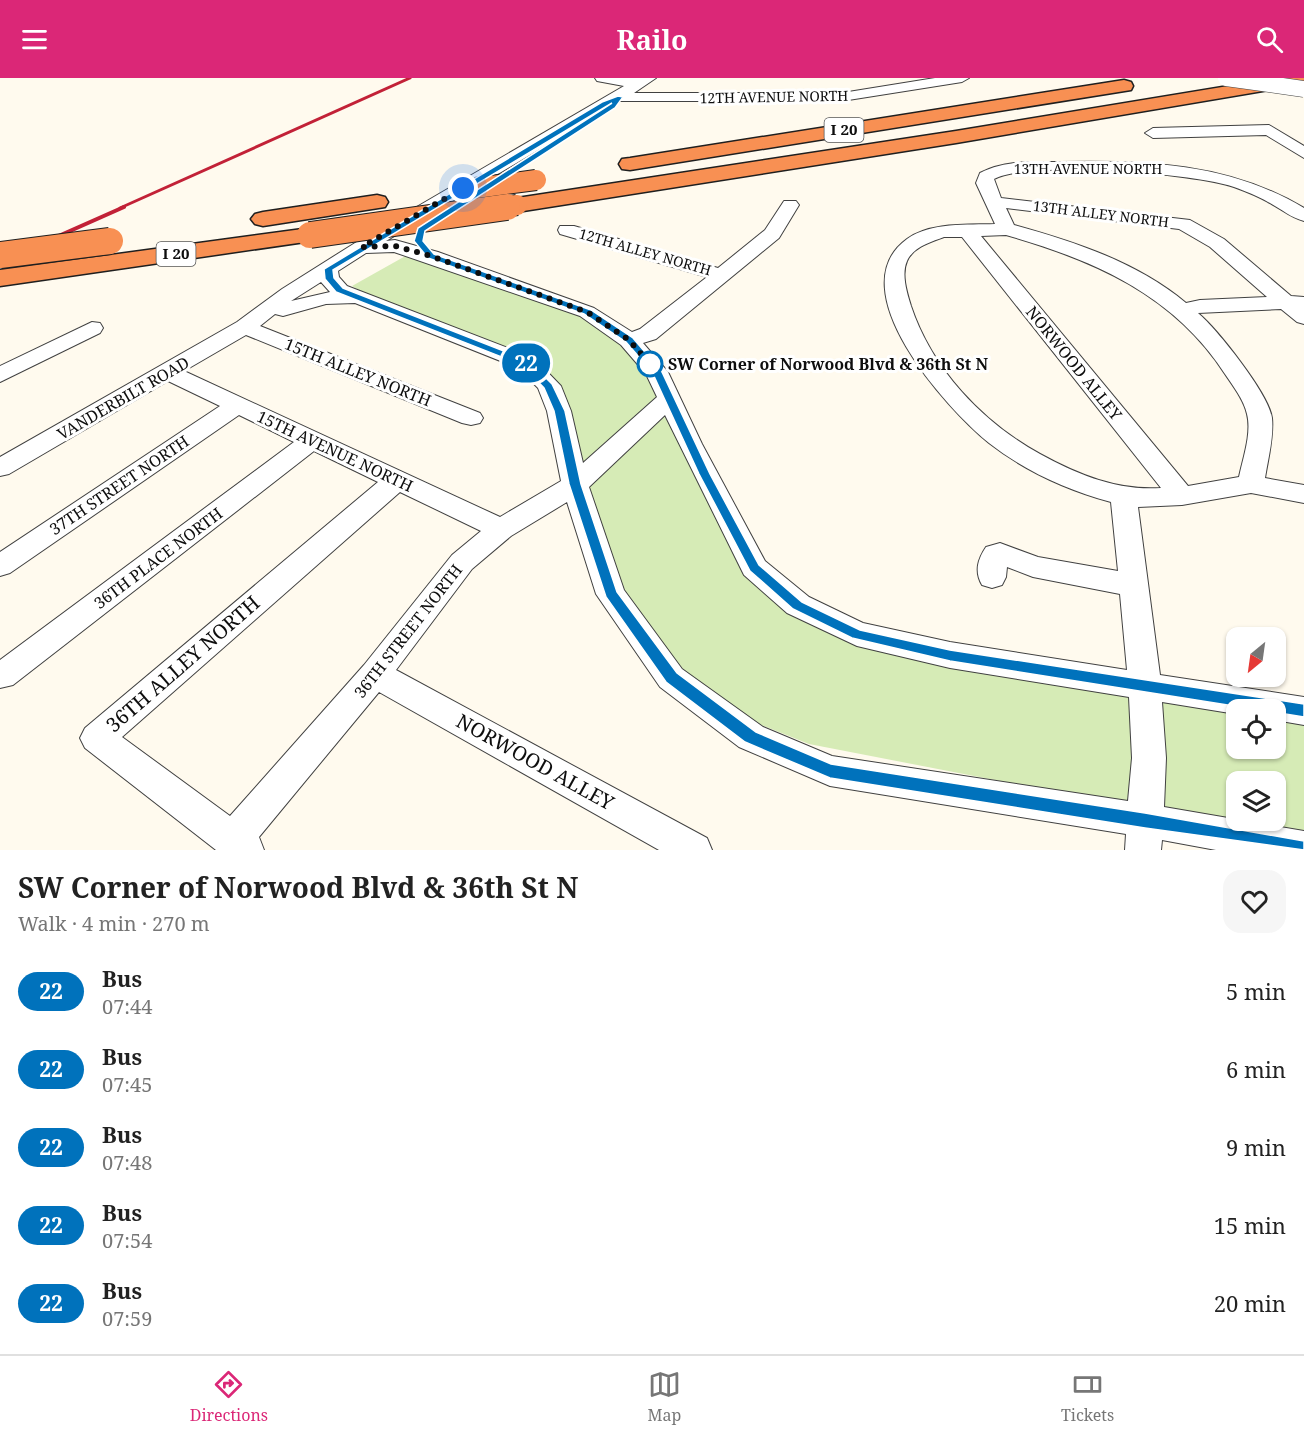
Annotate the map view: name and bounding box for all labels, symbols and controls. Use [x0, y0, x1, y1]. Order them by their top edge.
text: Railo [616, 21, 688, 58]
icon: menu [18, 23, 51, 56]
icon: search [1253, 23, 1286, 56]
street label: 12TH AVENUE NORTH [700, 86, 848, 107]
road number: I 20 [824, 118, 864, 142]
street label: 13TH AVENUE NORTH [1014, 159, 1162, 178]
your location [448, 173, 478, 203]
street label: 13TH ALLEY NORTH [1032, 196, 1170, 231]
street label: 12TH ALLEY NORTH [577, 224, 713, 280]
road number: I 20 [156, 242, 195, 266]
street label: NORWOOD ALLEY [1021, 301, 1128, 425]
street label: 15TH ALLEY NORTH [281, 333, 435, 412]
line badge: 22 [499, 344, 553, 382]
text: 22 [514, 349, 538, 377]
street label: VANDERBILT ROAD [53, 351, 193, 445]
marker: SW Corner of Norwood Blvd & 36th St N [637, 351, 663, 377]
place label: SW Corner of Norwood Blvd & 36th St N [668, 353, 989, 375]
street label: 15TH AVENUE NORTH [253, 405, 417, 497]
street label: 37TH STREET NORTH [45, 430, 193, 540]
street label: 36TH PLACE NORTH [89, 502, 227, 614]
street label: 36TH STREET NORTH [349, 559, 467, 702]
street label: 36TH ALLEY NORTH [100, 589, 265, 738]
north arrow [1226, 627, 1286, 687]
map controls [1226, 627, 1286, 831]
button: locate [1226, 699, 1286, 759]
street label: NORWOOD ALLEY [452, 707, 619, 816]
button: layers [1226, 771, 1286, 831]
text: SW Corner of Norwood Blvd & 36th St N [18, 868, 578, 906]
button: heart [1223, 870, 1286, 933]
text: Walk · 4 min · 270 m [18, 910, 210, 937]
text: Bus [102, 963, 142, 993]
text: 5 min [1226, 976, 1286, 1006]
text: 22 [39, 977, 63, 1005]
text: 07:44 [102, 993, 152, 1020]
text: Bus [102, 1041, 142, 1071]
text: 6 min [1226, 1054, 1286, 1084]
text: 22 [39, 1055, 63, 1083]
text: 07:45 [102, 1071, 152, 1098]
text: Bus [102, 1119, 142, 1149]
text: 9 min [1226, 1132, 1286, 1162]
text: 22 [39, 1133, 63, 1161]
text: 07:48 [102, 1149, 152, 1176]
text: Bus [102, 1197, 142, 1227]
text: 15 min [1214, 1210, 1286, 1240]
text: 22 [39, 1211, 63, 1239]
text: 07:54 [102, 1227, 152, 1254]
text: Bus [102, 1275, 142, 1305]
text: 20 min [1214, 1288, 1286, 1318]
text: 22 [39, 1289, 63, 1317]
text: 07:59 [102, 1305, 152, 1332]
tab: Directions [190, 1368, 268, 1426]
tab: Map [648, 1368, 681, 1426]
tab: Tickets [1061, 1368, 1114, 1426]

